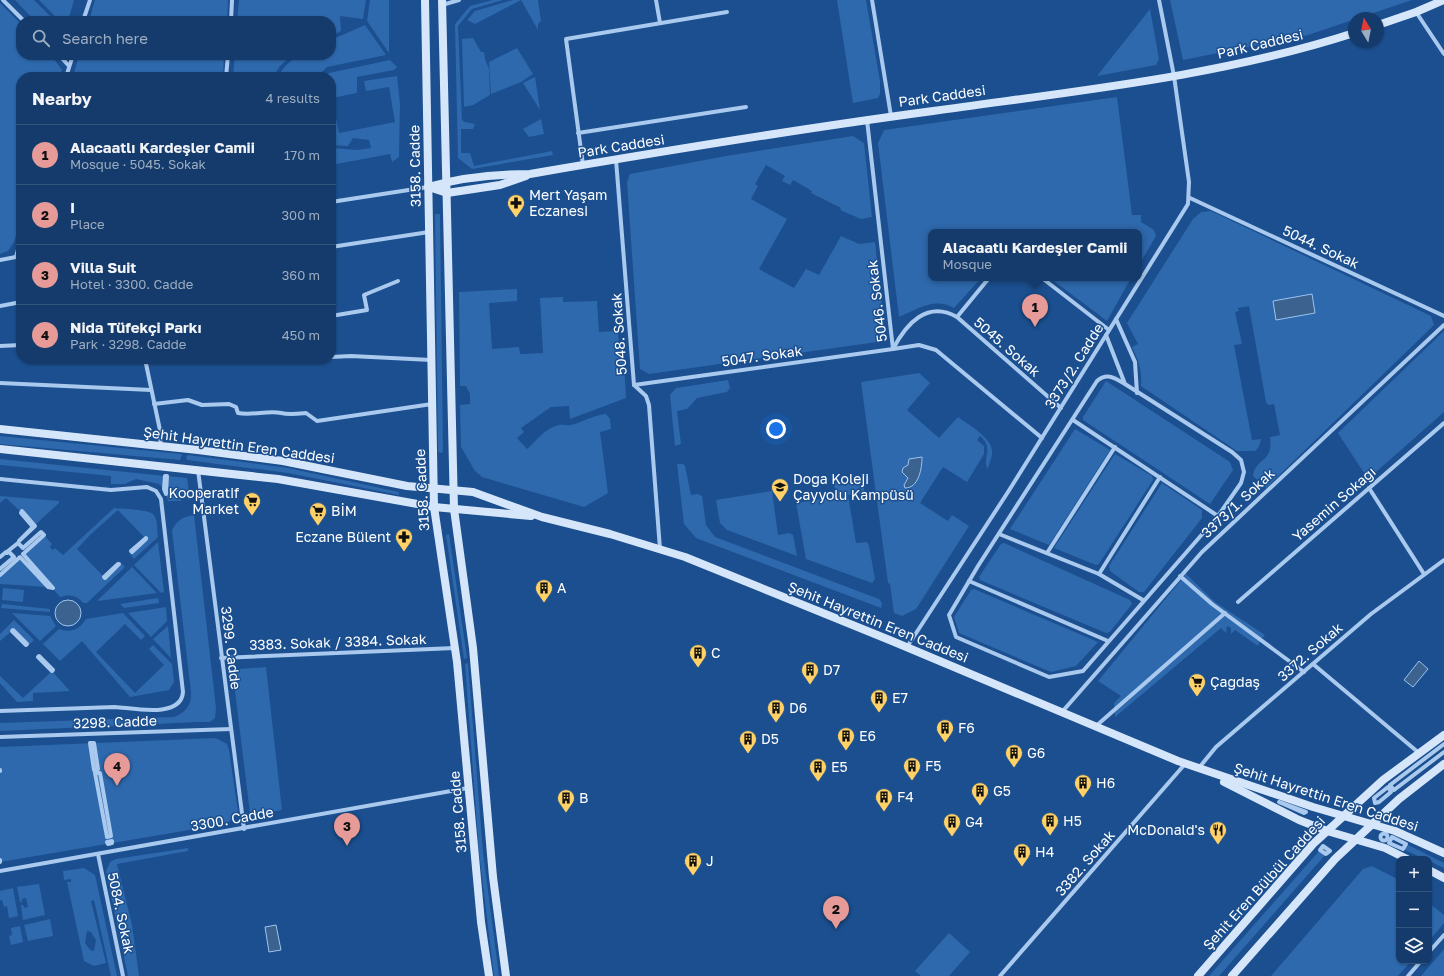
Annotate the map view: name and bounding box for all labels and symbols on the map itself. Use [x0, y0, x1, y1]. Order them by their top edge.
north arrow [1348, 12, 1384, 48]
street label: Park Caddesi [1215, 25, 1305, 62]
street label: Park Caddesi [897, 81, 987, 110]
street label: 3158. Cadde [405, 125, 424, 207]
street label: Park Caddesi [576, 130, 666, 161]
place label: Mert Yaşam Eczanesi [529, 186, 607, 219]
pharmacy icon: Mert Yaşam Eczanesi [506, 193, 526, 218]
street label: 5044. Sokak [1280, 221, 1362, 272]
street label: 5046. Sokak [863, 259, 890, 343]
street label: 5048. Sokak [607, 292, 630, 376]
pin: 1 [1022, 294, 1048, 327]
street label: 5045. Sokak [971, 313, 1044, 380]
street label: 3373/2. Cadde [1041, 320, 1107, 412]
street label: 5047. Sokak [720, 341, 804, 370]
your location [766, 419, 786, 439]
street label: Şehit Hayrettin Eren Caddesi [142, 423, 336, 466]
street label: 3158. Cadde [411, 449, 432, 531]
street label: Yasemin Sokağı [1288, 463, 1379, 544]
street label: 3373/1. Sokak [1197, 464, 1278, 541]
place label: Doğa Koleji Çayyolu Kampüsü [793, 470, 914, 503]
school or university icon: Doğa Koleji Çayyolu Kampüsü [770, 477, 790, 502]
place label: Kooperatif Market [169, 484, 239, 517]
supermarket icon: Kooperatif Market [242, 491, 262, 516]
supermarket icon: BİM [308, 501, 328, 526]
place label: BİM [331, 502, 357, 519]
pharmacy icon: Eczane Bülent [394, 527, 414, 552]
place label: Eczane Bülent [295, 528, 391, 545]
street label: Şehit Hayrettin Eren Caddesi [786, 577, 971, 666]
building icon: A [534, 578, 554, 603]
place label: A [557, 579, 567, 596]
street label: 3299. Cadde [218, 605, 245, 691]
street label: 3372. Sokak [1274, 619, 1346, 684]
street label: 3383. Sokak / 3384. Sokak [249, 630, 427, 653]
building icon: C [688, 643, 708, 668]
place label: C [711, 644, 721, 661]
building icon: D7 [800, 660, 820, 685]
place label: D7 [823, 661, 840, 678]
supermarket icon: Çağdaş [1187, 672, 1207, 697]
place label: Çağdaş [1210, 673, 1260, 690]
building icon: E7 [869, 688, 889, 713]
place label: E7 [892, 689, 908, 706]
building icon: D6 [766, 698, 786, 723]
place label: D6 [789, 699, 807, 716]
street label: 3298. Cadde [73, 712, 157, 731]
building icon: F6 [935, 718, 955, 743]
place label: F6 [958, 719, 975, 736]
building icon: E6 [836, 726, 856, 751]
place label: E6 [859, 727, 876, 744]
building icon: D5 [738, 729, 758, 754]
place label: D5 [761, 730, 779, 747]
building icon: G6 [1004, 743, 1024, 768]
place label: G6 [1027, 744, 1045, 761]
pin: 4 [104, 753, 130, 786]
building icon: F5 [902, 756, 922, 781]
building icon: E5 [808, 757, 828, 782]
place label: F5 [925, 757, 941, 774]
place label: E5 [831, 758, 848, 775]
street label: Şehit Hayrettin Eren Caddesi [1232, 759, 1421, 834]
street label: 3158. Cadde [445, 770, 470, 854]
building icon: H6 [1073, 773, 1093, 798]
place label: H6 [1096, 774, 1115, 791]
building icon: G5 [970, 781, 990, 806]
place label: G5 [993, 782, 1011, 799]
building icon: F4 [874, 787, 894, 812]
building icon: B [556, 788, 576, 813]
place label: F4 [897, 788, 914, 805]
place label: B [579, 789, 588, 806]
street label: 3300. Cadde [189, 803, 275, 834]
building icon: H5 [1040, 811, 1060, 836]
building icon: G4 [942, 812, 962, 837]
place label: H5 [1063, 812, 1082, 829]
street label: Şehit Eren Bülbül Caddesi [1199, 812, 1328, 953]
pin: 3 [334, 813, 360, 846]
place label: G4 [965, 813, 983, 830]
restaurant icon: McDonald's [1208, 820, 1228, 845]
place label: McDonald's [1127, 821, 1205, 838]
street label: 3382. Sokak [1051, 826, 1118, 899]
building icon: H4 [1012, 842, 1032, 867]
place label: H4 [1035, 843, 1054, 860]
building icon: J [683, 851, 703, 876]
place label: J [706, 852, 714, 869]
street label: 5084. Sokak [105, 871, 138, 955]
pin: 2 [823, 896, 849, 929]

